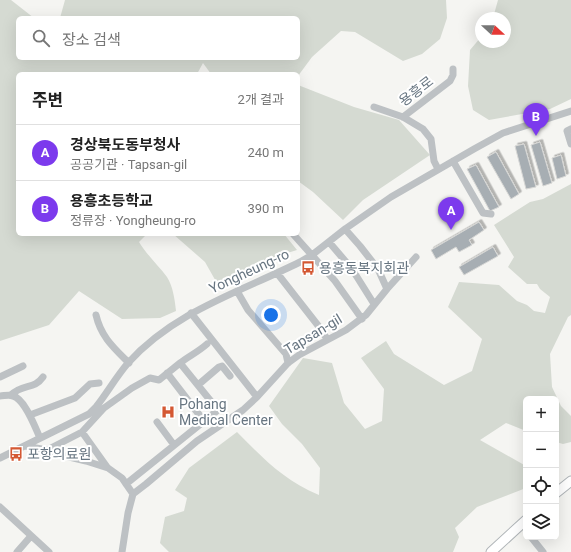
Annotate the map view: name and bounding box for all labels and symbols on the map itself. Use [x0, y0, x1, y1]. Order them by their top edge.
north arrow [475, 12, 511, 48]
street label: 용흥로 [396, 73, 436, 109]
pin: B [523, 103, 549, 136]
pin: A [438, 197, 464, 230]
street label: Yongheung-ro [206, 245, 292, 297]
bus stop icon: 용흥동복지회관 [300, 260, 316, 276]
place label: 용흥동복지회관 [319, 260, 409, 276]
your location [261, 305, 281, 325]
street label: Tapsan-gil [281, 311, 345, 357]
place label: Pohang Medical Center [179, 396, 273, 428]
hospital icon: Pohang Medical Center [160, 404, 176, 420]
bus stop icon: 포항의료원 [8, 446, 24, 462]
place label: 포항의료원 [27, 446, 91, 462]

